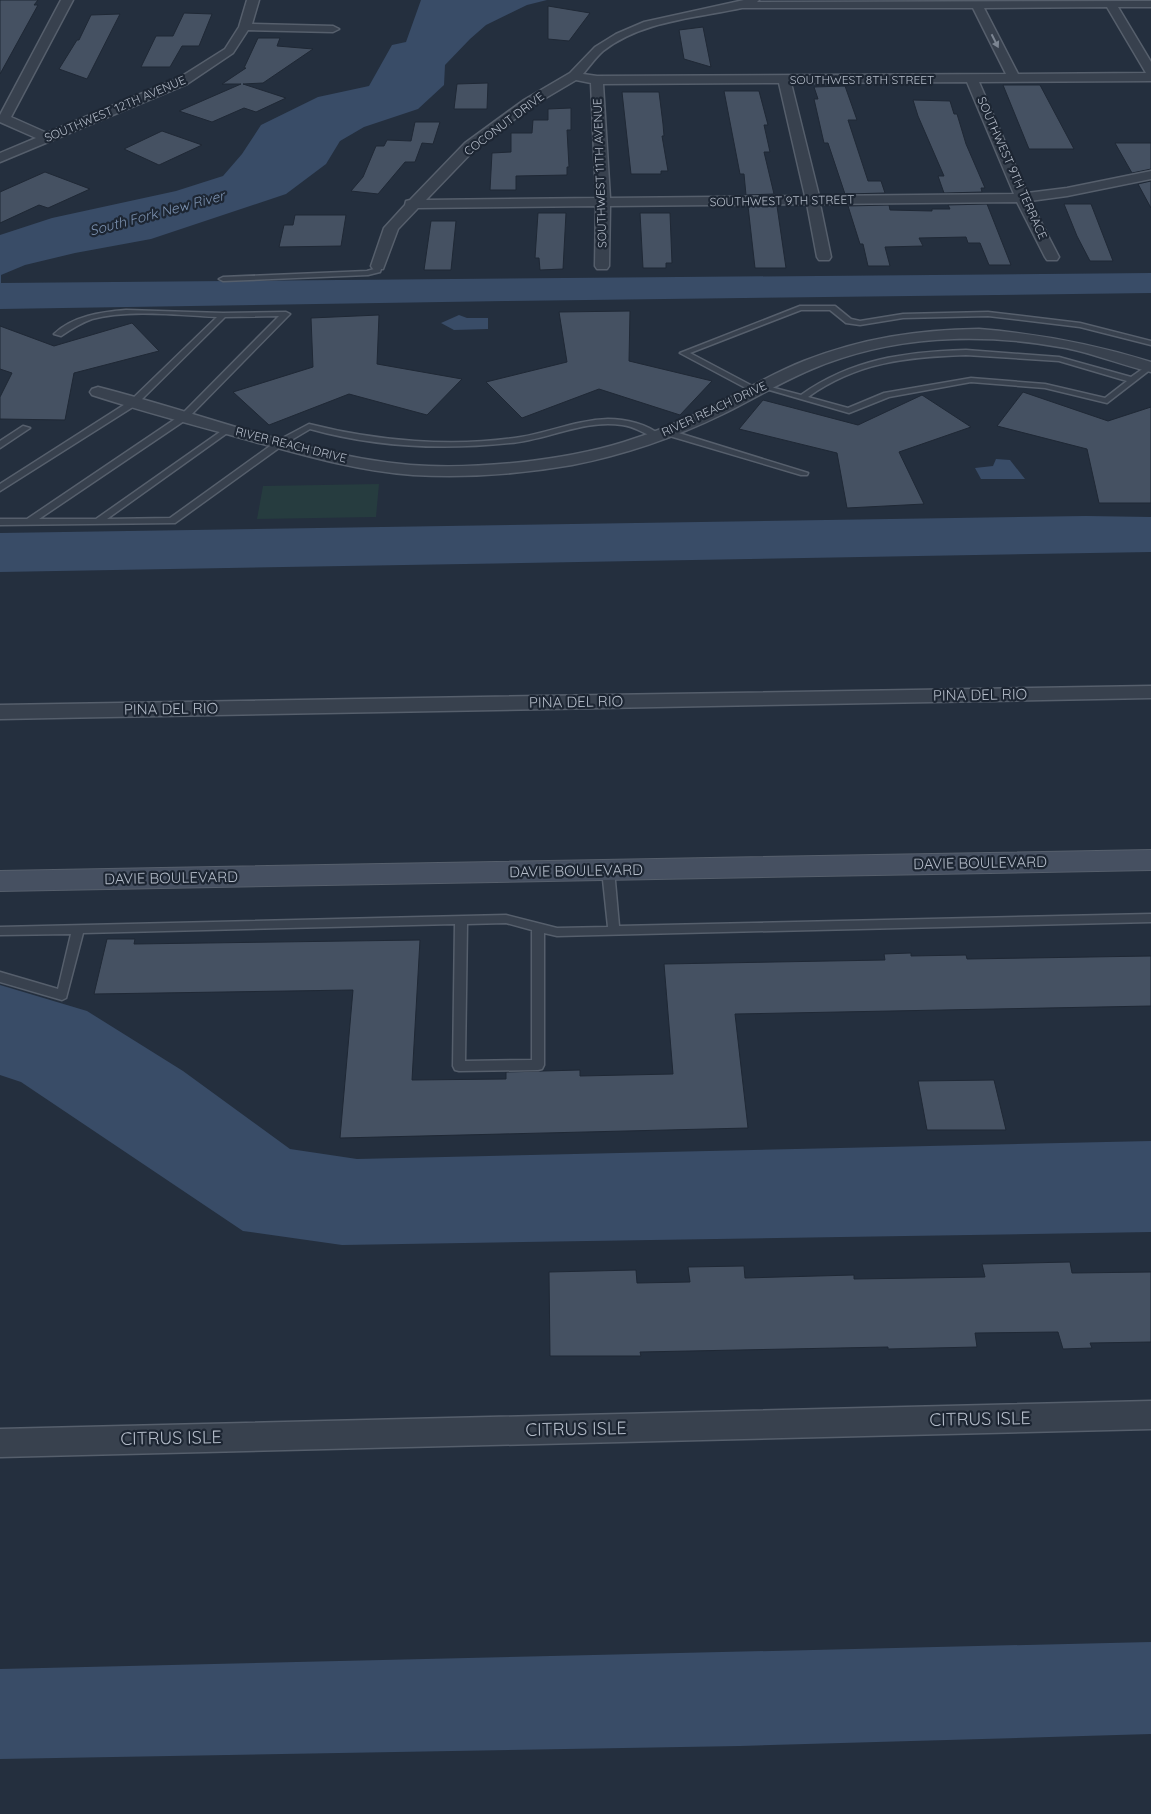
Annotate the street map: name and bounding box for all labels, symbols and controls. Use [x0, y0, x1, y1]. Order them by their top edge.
one-way arrow [991, 34, 999, 48]
street label: SOUTHWEST 12TH AVENUE [42, 72, 188, 145]
street label: SOUTHWEST 8TH STREET [790, 72, 934, 87]
street label: COCONUT DRIVE [461, 89, 547, 159]
street label: SOUTHWEST 9TH TERRACE [974, 94, 1051, 242]
street label: SOUTHWEST 11TH AVENUE [589, 98, 610, 248]
water label: South Fork New River [87, 186, 228, 240]
street label: SOUTHWEST 9TH STREET [709, 192, 855, 209]
street label: RIVER REACH DRIVE [659, 378, 769, 439]
street label: RIVER REACH DRIVE [234, 423, 348, 466]
street label: PINA DEL RIO [933, 684, 1027, 705]
street label: PINA DEL RIO [529, 691, 623, 712]
street label: PINA DEL RIO [124, 698, 218, 719]
street label: DAVIE BOULEVARD [913, 852, 1047, 873]
street label: DAVIE BOULEVARD [509, 860, 643, 881]
street label: DAVIE BOULEVARD [104, 867, 238, 888]
street label: CITRUS ISLE [929, 1406, 1031, 1431]
street label: CITRUS ISLE [525, 1416, 627, 1441]
street label: CITRUS ISLE [120, 1425, 222, 1450]

